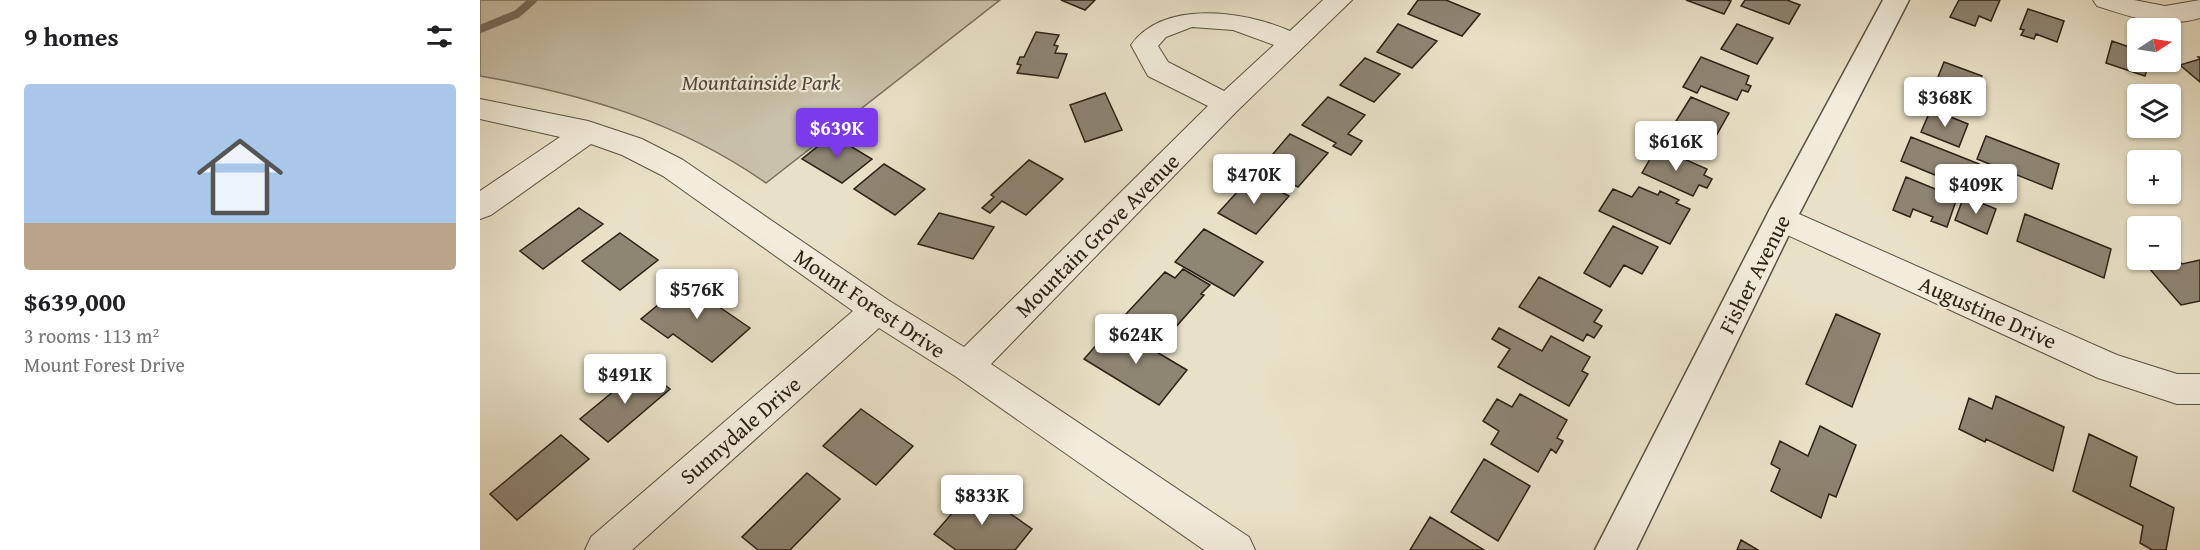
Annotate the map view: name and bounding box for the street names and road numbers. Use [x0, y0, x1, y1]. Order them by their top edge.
street label: Mountain Grove Avenue [1008, 146, 1186, 324]
street label: Fisher Avenue [1710, 209, 1798, 339]
street label: Mount Forest Drive [788, 240, 952, 366]
street label: Augustine Drive [1914, 267, 2062, 357]
street label: Sunnydale Drive [672, 368, 808, 492]

